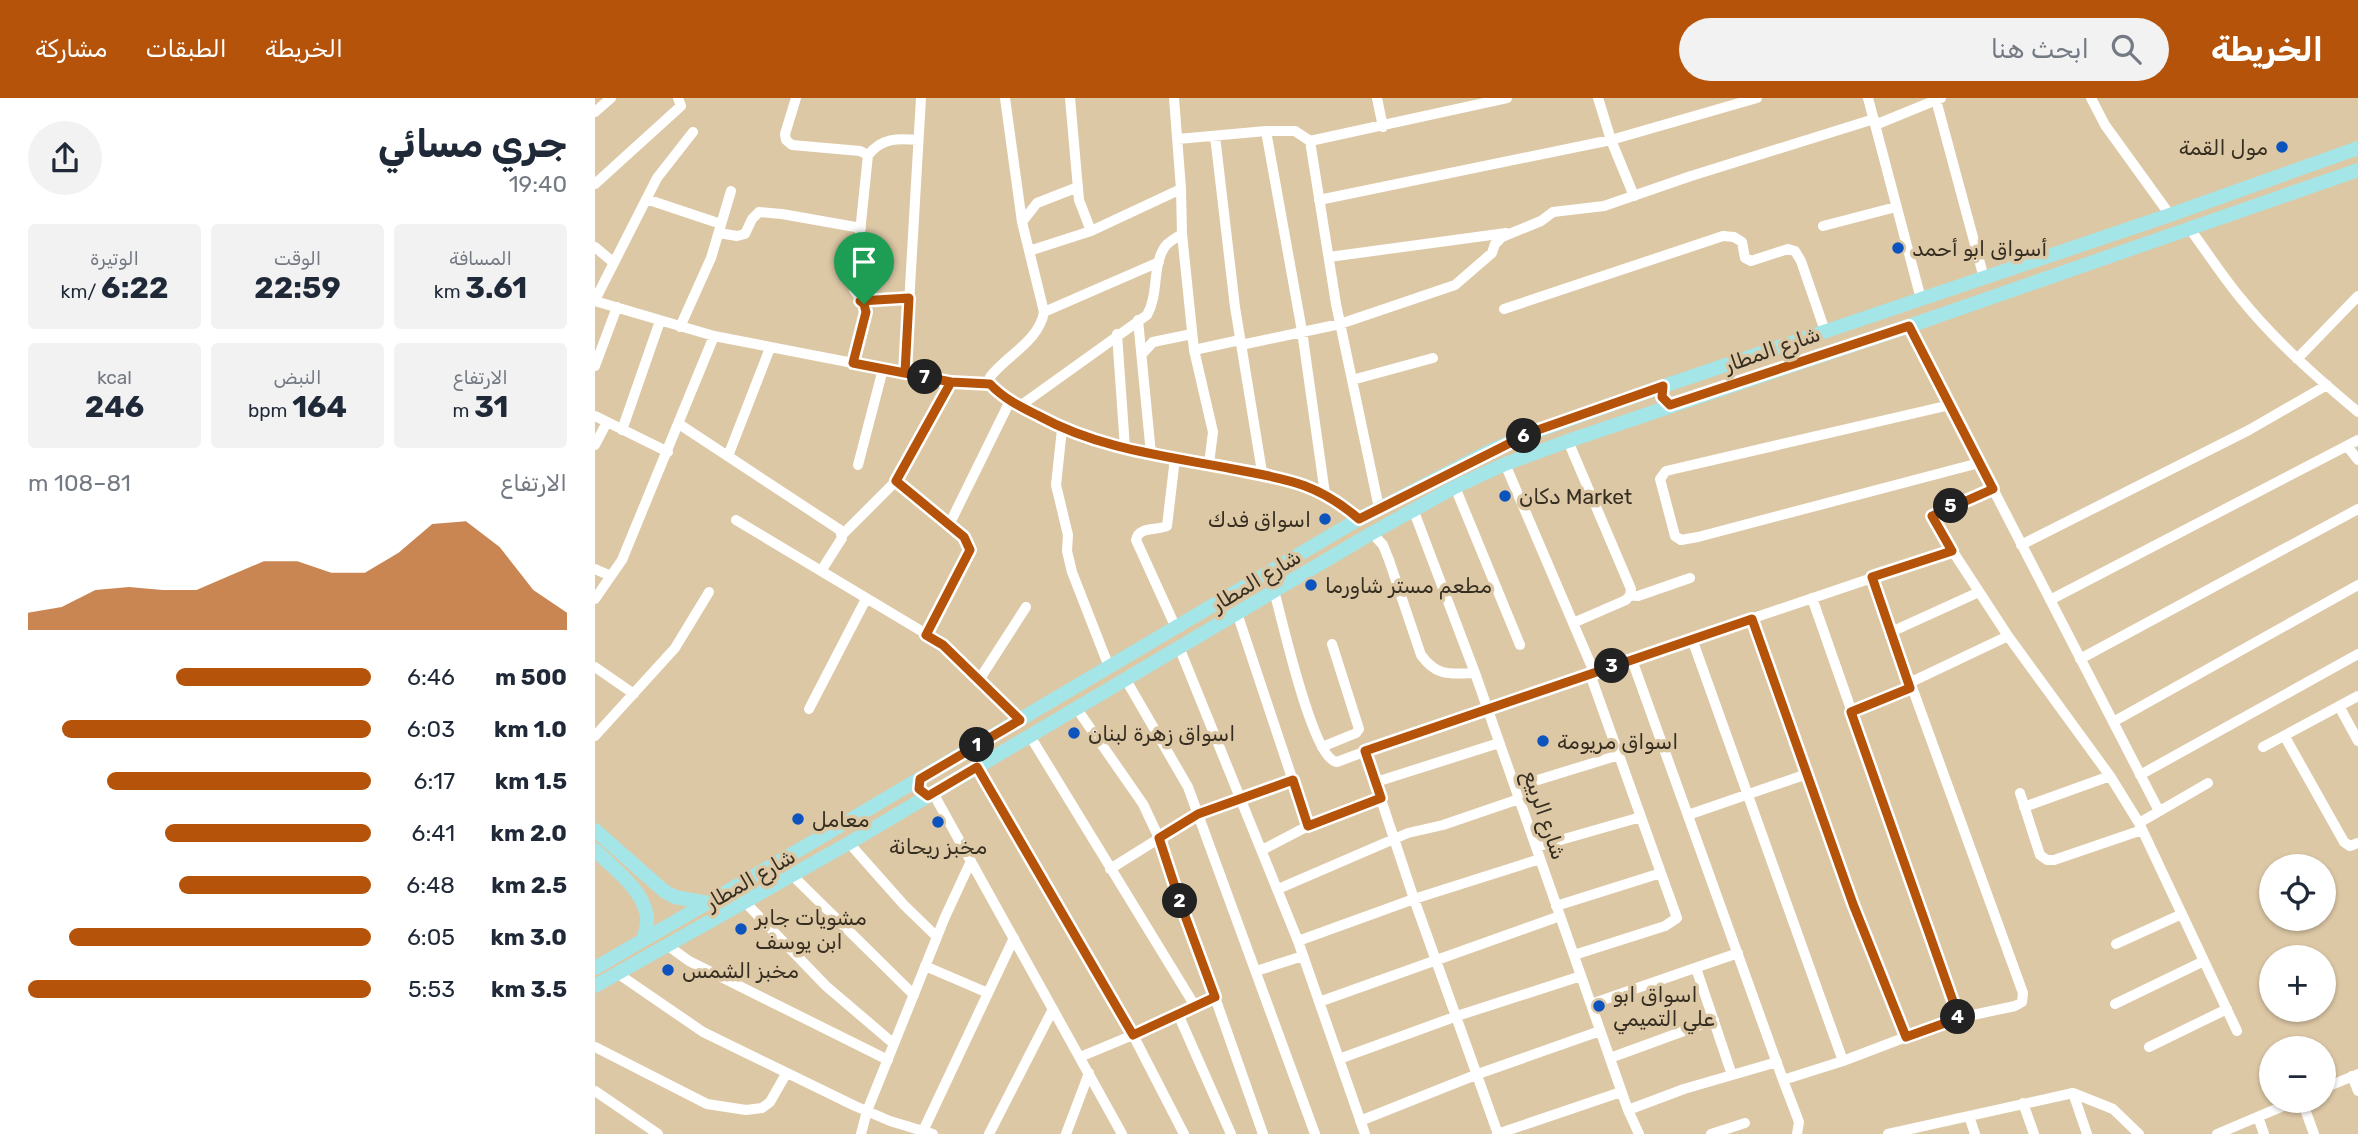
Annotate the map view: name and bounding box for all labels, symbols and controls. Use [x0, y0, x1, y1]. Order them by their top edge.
search box [1679, 18, 2169, 81]
icon: search [2107, 30, 2145, 68]
text: الخريطة [2211, 30, 2323, 69]
text: ابحث هنا [1991, 34, 2089, 65]
text: مشاركة [35, 35, 107, 63]
text: الطبقات [145, 35, 227, 63]
text: الخريطة [265, 35, 343, 63]
button: share [28, 121, 102, 195]
text: جري مسائي [378, 121, 567, 167]
place label: مول القمة [2179, 135, 2268, 160]
marker: مول القمة [2274, 139, 2290, 155]
text: 19:40 [509, 170, 567, 198]
pin [834, 232, 894, 304]
place label: أسواق ابو أحمد [1912, 236, 2047, 261]
marker: أسواق ابو أحمد [1890, 240, 1906, 256]
icon: arrive [845, 243, 883, 281]
text: الوتيرة [90, 247, 139, 270]
text: الوقت [274, 247, 321, 270]
text: المسافة [449, 247, 512, 270]
text: 6:22 [101, 270, 168, 306]
text: 22:59 [254, 270, 341, 306]
text: 3.61 [465, 270, 527, 306]
text: /km [61, 280, 101, 303]
text: km [434, 280, 465, 303]
street label: شارع المطار [1719, 321, 1824, 380]
pin: 7 [907, 360, 943, 394]
text: 7 [919, 365, 930, 388]
text: kcal [97, 366, 132, 389]
text: النبض [274, 366, 321, 389]
text: الارتفاع [453, 366, 508, 389]
text: 246 [85, 389, 144, 425]
text: 164 [292, 389, 347, 425]
text: 31 [474, 389, 508, 425]
text: bpm [248, 399, 292, 422]
text: m [453, 399, 474, 422]
pin: 6 [1507, 418, 1541, 454]
text: 6 [1517, 424, 1530, 447]
text: 81–108 m [28, 469, 131, 497]
text: الارتفاع [501, 469, 567, 497]
place label: دكان Market [1519, 484, 1632, 509]
marker: دكان Market [1497, 488, 1513, 504]
pin: 5 [1933, 488, 1969, 524]
text: 5 [1944, 494, 1957, 517]
place label: اسواق فدك [1208, 507, 1311, 532]
marker: اسواق فدك [1317, 511, 1333, 527]
street label: شارع المطار [1205, 544, 1306, 619]
place label: مطعم مستر شاورما [1325, 573, 1492, 600]
marker: مطعم مستر شاورما [1303, 577, 1319, 593]
pin: 3 [1595, 648, 1629, 684]
text: 3 [1605, 654, 1618, 677]
text: 6:46 [407, 663, 455, 691]
text: 500 m [495, 663, 567, 691]
text: 6:03 [407, 715, 455, 743]
text: 1.0 km [494, 715, 567, 743]
place label: اسواق زهرة لبنان [1088, 721, 1235, 746]
marker: اسواق زهرة لبنان [1066, 725, 1082, 741]
pin: 1 [959, 728, 995, 762]
place label: اسواق مريومة [1557, 729, 1678, 754]
text: 1 [972, 733, 981, 756]
marker: اسواق مريومة [1535, 733, 1551, 749]
text: 6:17 [414, 767, 455, 795]
text: 1.5 km [495, 767, 567, 795]
street label: شارع الربيع [1515, 767, 1572, 864]
place label: معامل [812, 807, 869, 832]
marker: معامل [790, 811, 806, 827]
marker: مخبز ريحانة [930, 814, 946, 830]
text: 6:41 [412, 819, 455, 847]
text: 2.0 km [491, 819, 567, 847]
place label: مخبز ريحانة [889, 834, 987, 859]
street label: شارع المطار [699, 843, 801, 918]
map controls [2259, 854, 2336, 1113]
button: locate [2259, 854, 2336, 931]
text: 6:48 [406, 871, 455, 899]
text: 2.5 km [491, 871, 567, 899]
pin: 2 [1163, 884, 1197, 918]
text: 2 [1173, 889, 1186, 912]
place label: مشويات جابر ابن يوسف [753, 905, 867, 954]
marker: مشويات جابر ابن يوسف [733, 921, 749, 937]
text: 6:05 [407, 923, 455, 951]
text: 3.0 km [490, 923, 567, 951]
button: + [2259, 945, 2336, 1022]
place label: مخبز الشمس [682, 958, 799, 983]
marker: مخبز الشمس [660, 962, 676, 978]
text: 5:53 [408, 975, 455, 1003]
text: 3.5 km [491, 975, 567, 1003]
place label: اسواق ابو علي التميمي [1613, 982, 1714, 1035]
marker: اسواق ابو علي التميمي [1591, 998, 1607, 1014]
pin: 4 [1941, 1000, 1975, 1034]
text: 4 [1951, 1005, 1964, 1028]
button: − [2259, 1036, 2336, 1113]

